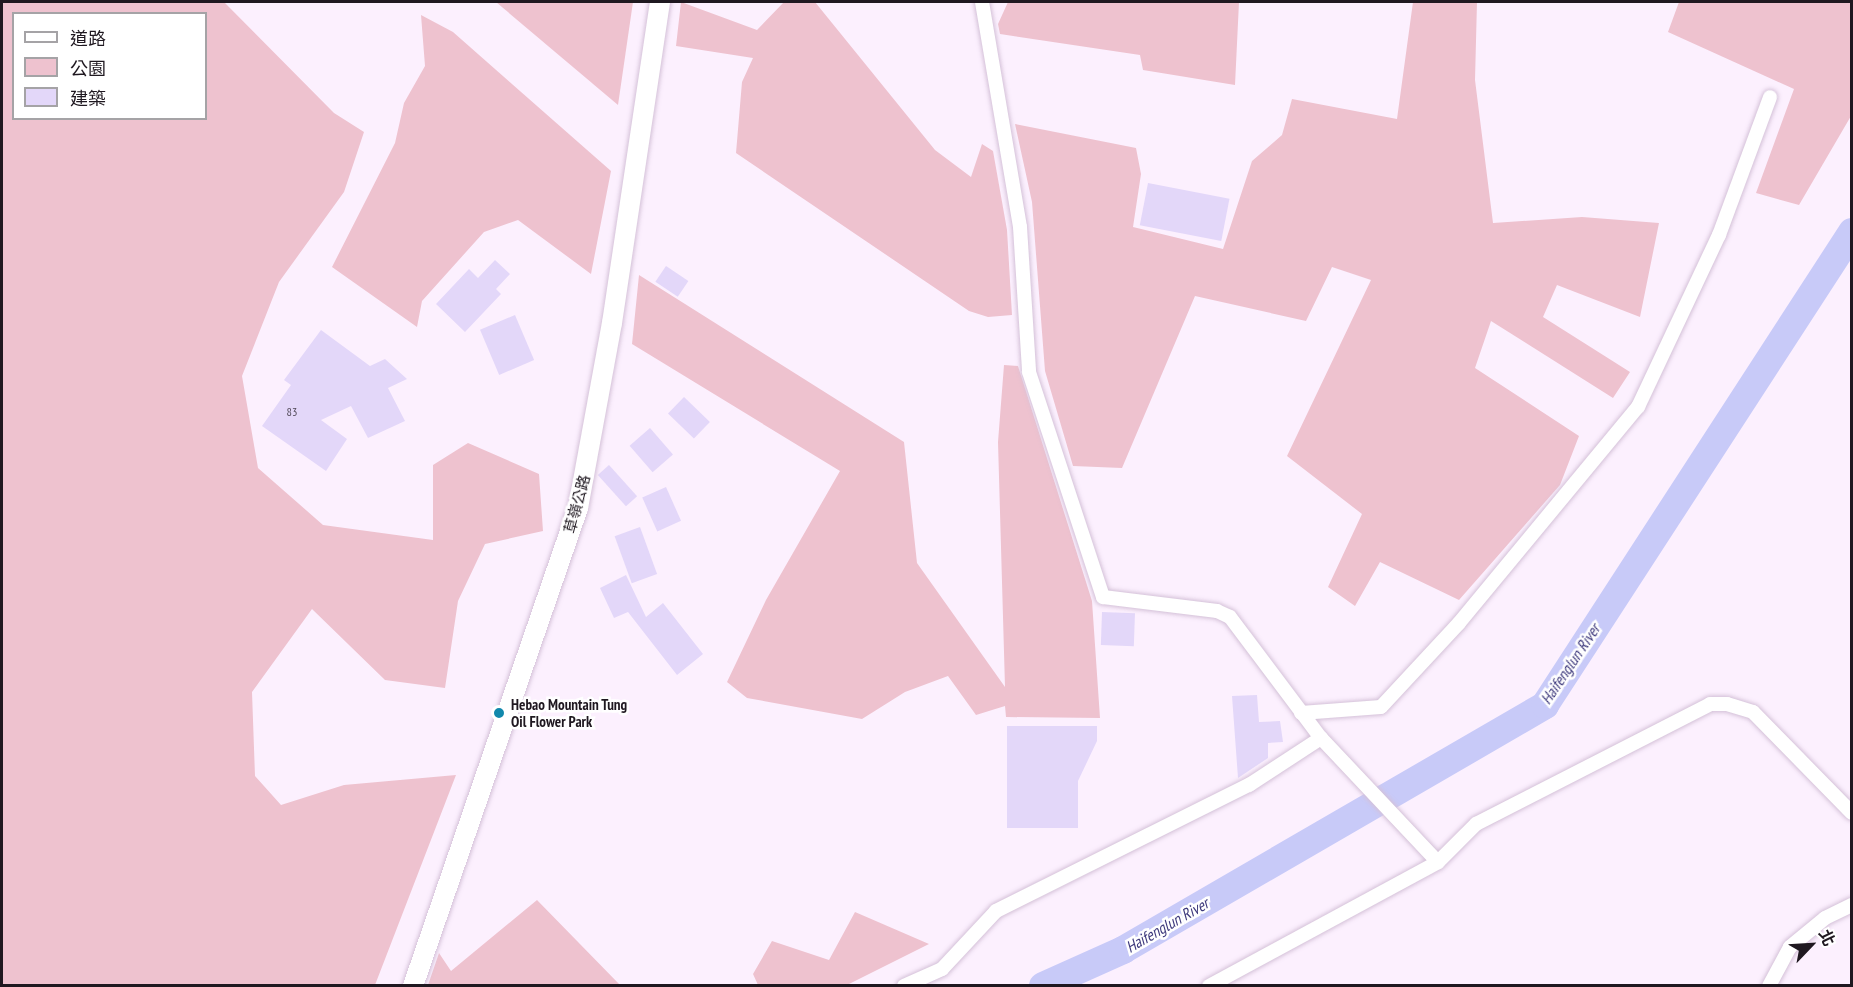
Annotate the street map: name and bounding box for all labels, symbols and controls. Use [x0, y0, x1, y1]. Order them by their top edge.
legend [12, 12, 207, 120]
text: 道路 [70, 27, 106, 50]
text: 公園 [70, 57, 106, 80]
text: 建築 [70, 87, 106, 110]
house number: 83 [287, 405, 297, 419]
street label: 草嶺公路 [561, 473, 593, 535]
water label: Haifenglun River [1536, 620, 1604, 708]
place label: Hebao Mountain Tung Oil Flower Park [511, 695, 628, 730]
marker: Hebao Mountain Tung Oil Flower Park [492, 706, 506, 720]
water label: Haifenglun River [1122, 894, 1212, 956]
north arrow [1781, 915, 1841, 975]
text: 北 [1815, 926, 1840, 949]

